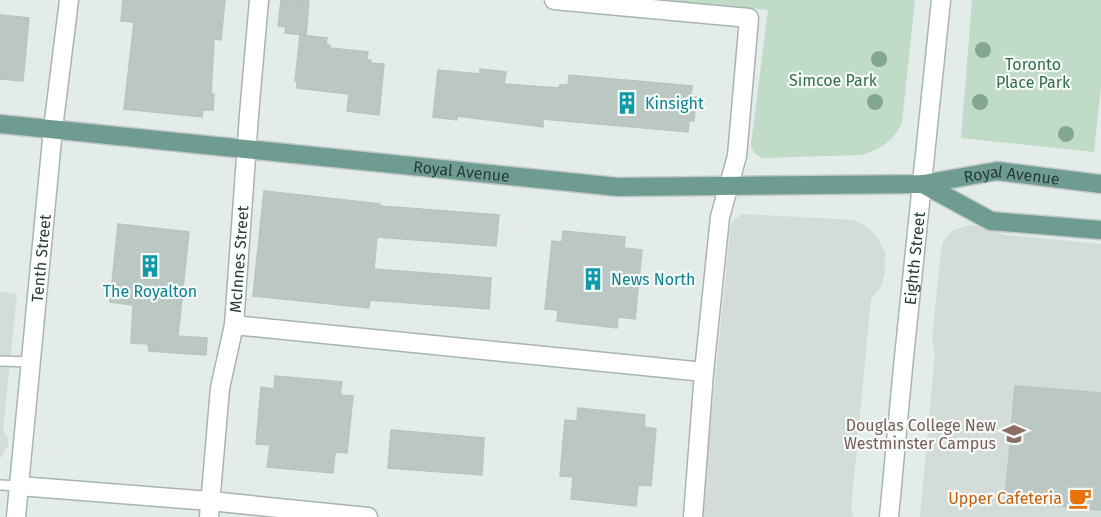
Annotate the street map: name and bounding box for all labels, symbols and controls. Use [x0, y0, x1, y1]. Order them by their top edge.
park label: Toronto Place Park [996, 55, 1071, 92]
park label: Simcoe Park [789, 71, 878, 90]
building icon: Kinsight [614, 90, 640, 116]
place label: Kinsight [645, 94, 704, 113]
street label: Royal Avenue [412, 157, 511, 185]
street label: Royal Avenue [962, 161, 1061, 188]
street label: McInnes Street [225, 205, 252, 313]
street label: Eighth Street [900, 210, 929, 306]
street label: Tenth Street [27, 213, 54, 303]
building icon: The Royalton [137, 253, 163, 279]
building icon: News North [580, 266, 606, 292]
place label: News North [611, 270, 695, 289]
place label: The Royalton [103, 282, 197, 301]
place label: Douglas College New Westminster Campus [844, 416, 997, 453]
school or university icon: Douglas College New Westminster Campus [1001, 421, 1027, 447]
cafe icon: Upper Cafeteria [1067, 485, 1093, 511]
place label: Upper Cafeteria [948, 489, 1062, 508]

